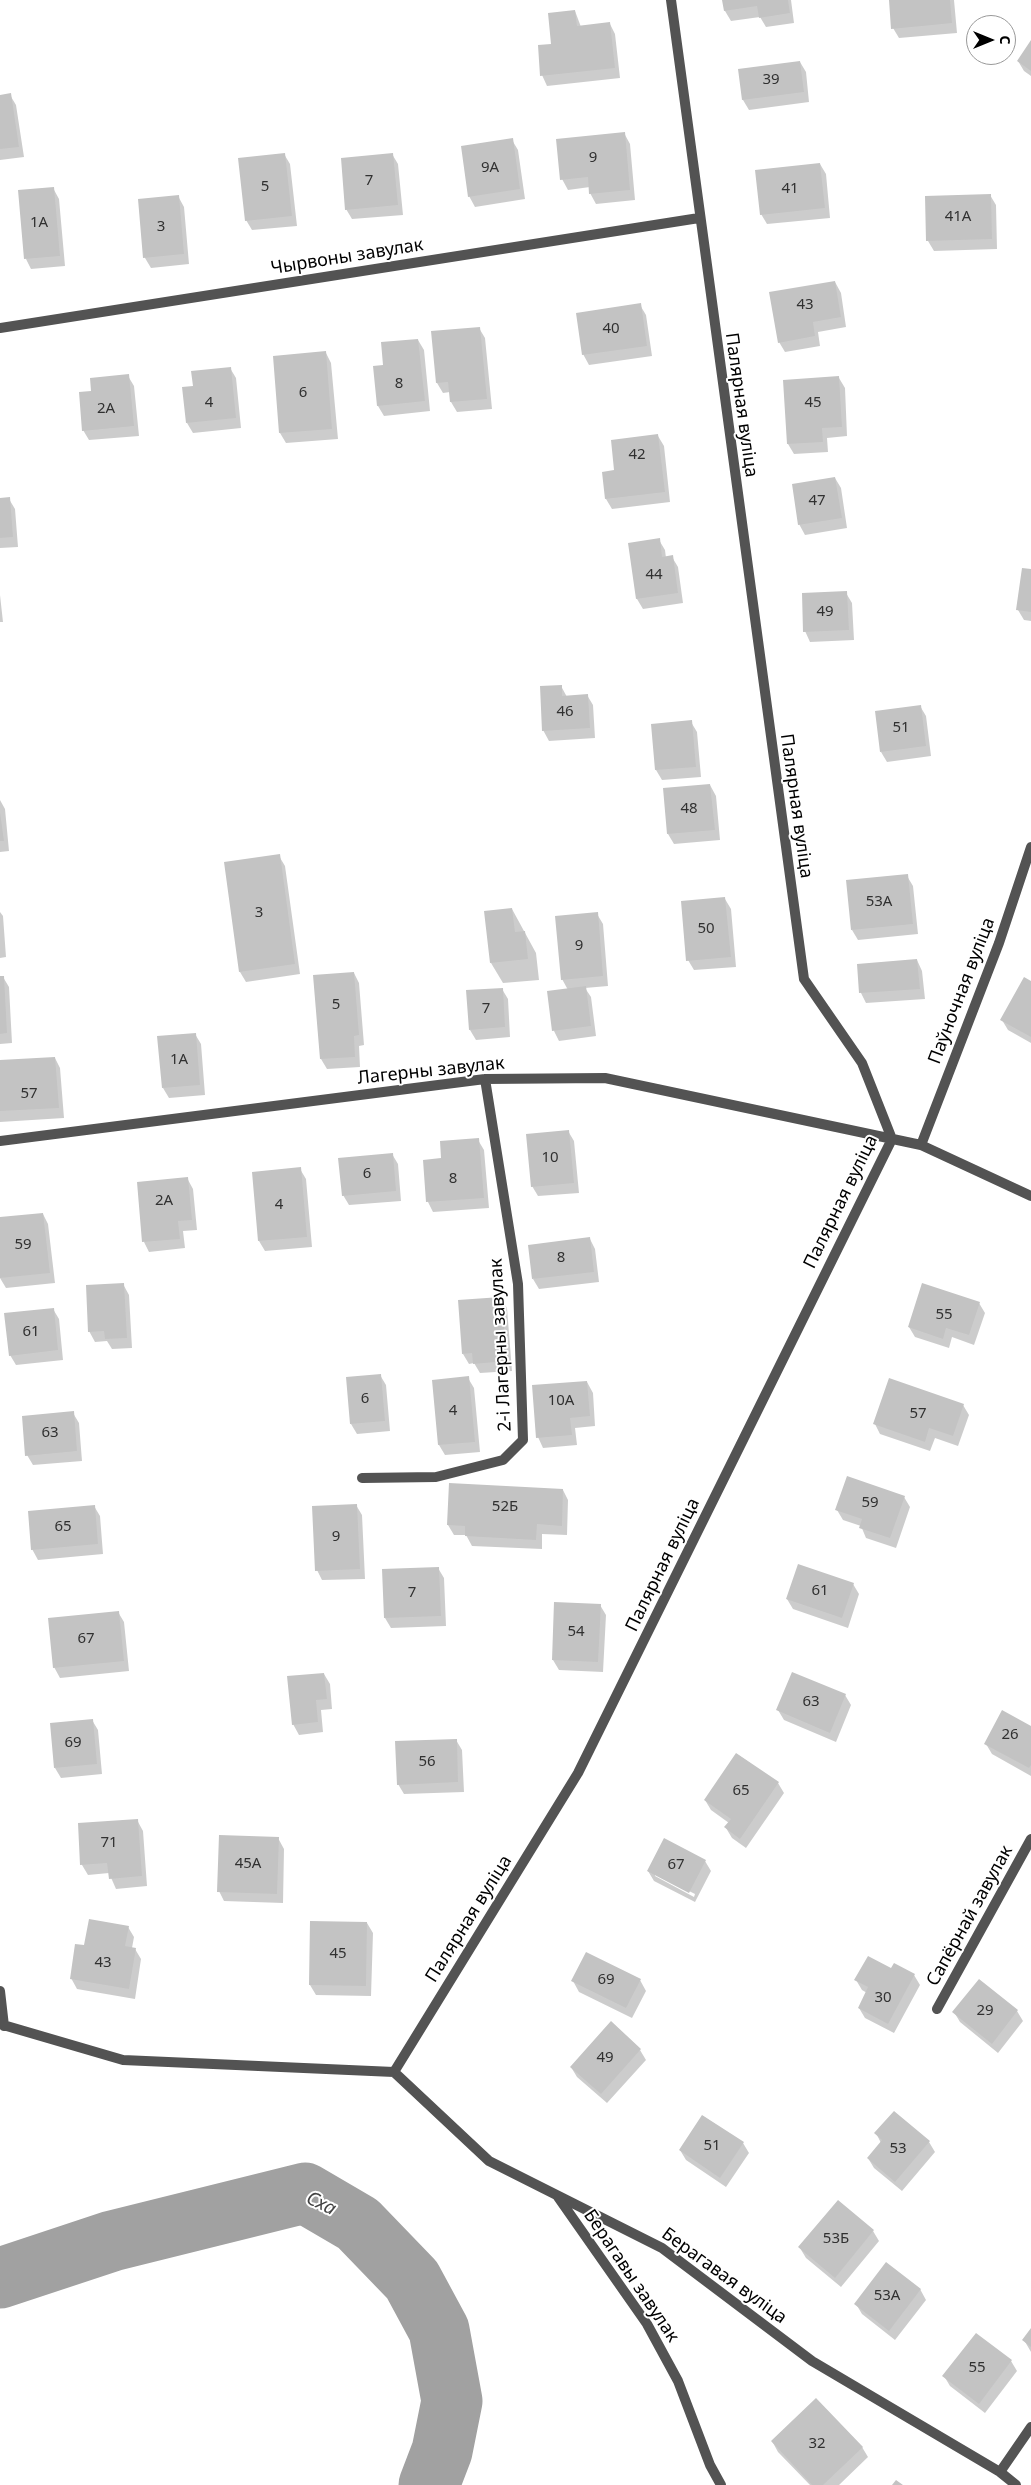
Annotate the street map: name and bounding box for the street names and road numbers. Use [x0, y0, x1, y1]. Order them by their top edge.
street label: Чырвоны завулак [269, 234, 425, 280]
street label: Палярная вуліца [720, 331, 762, 479]
street label: Палярная вуліца [775, 732, 817, 880]
street label: Паўночная вуліца [924, 915, 1000, 1067]
street label: Лагерны завулак [356, 1053, 506, 1089]
street label: Палярная вуліца [799, 1132, 883, 1272]
street label: 2-і Лагерны завулак [486, 1258, 516, 1432]
street label: Палярная вуліца [621, 1495, 705, 1635]
street label: Сапёрнай завулак [922, 1842, 1018, 1990]
street label: Палярная вуліца [421, 1852, 517, 1986]
street label: Берагавы завулак [579, 2206, 683, 2346]
street label: Берагавая вуліца [657, 2223, 791, 2329]

